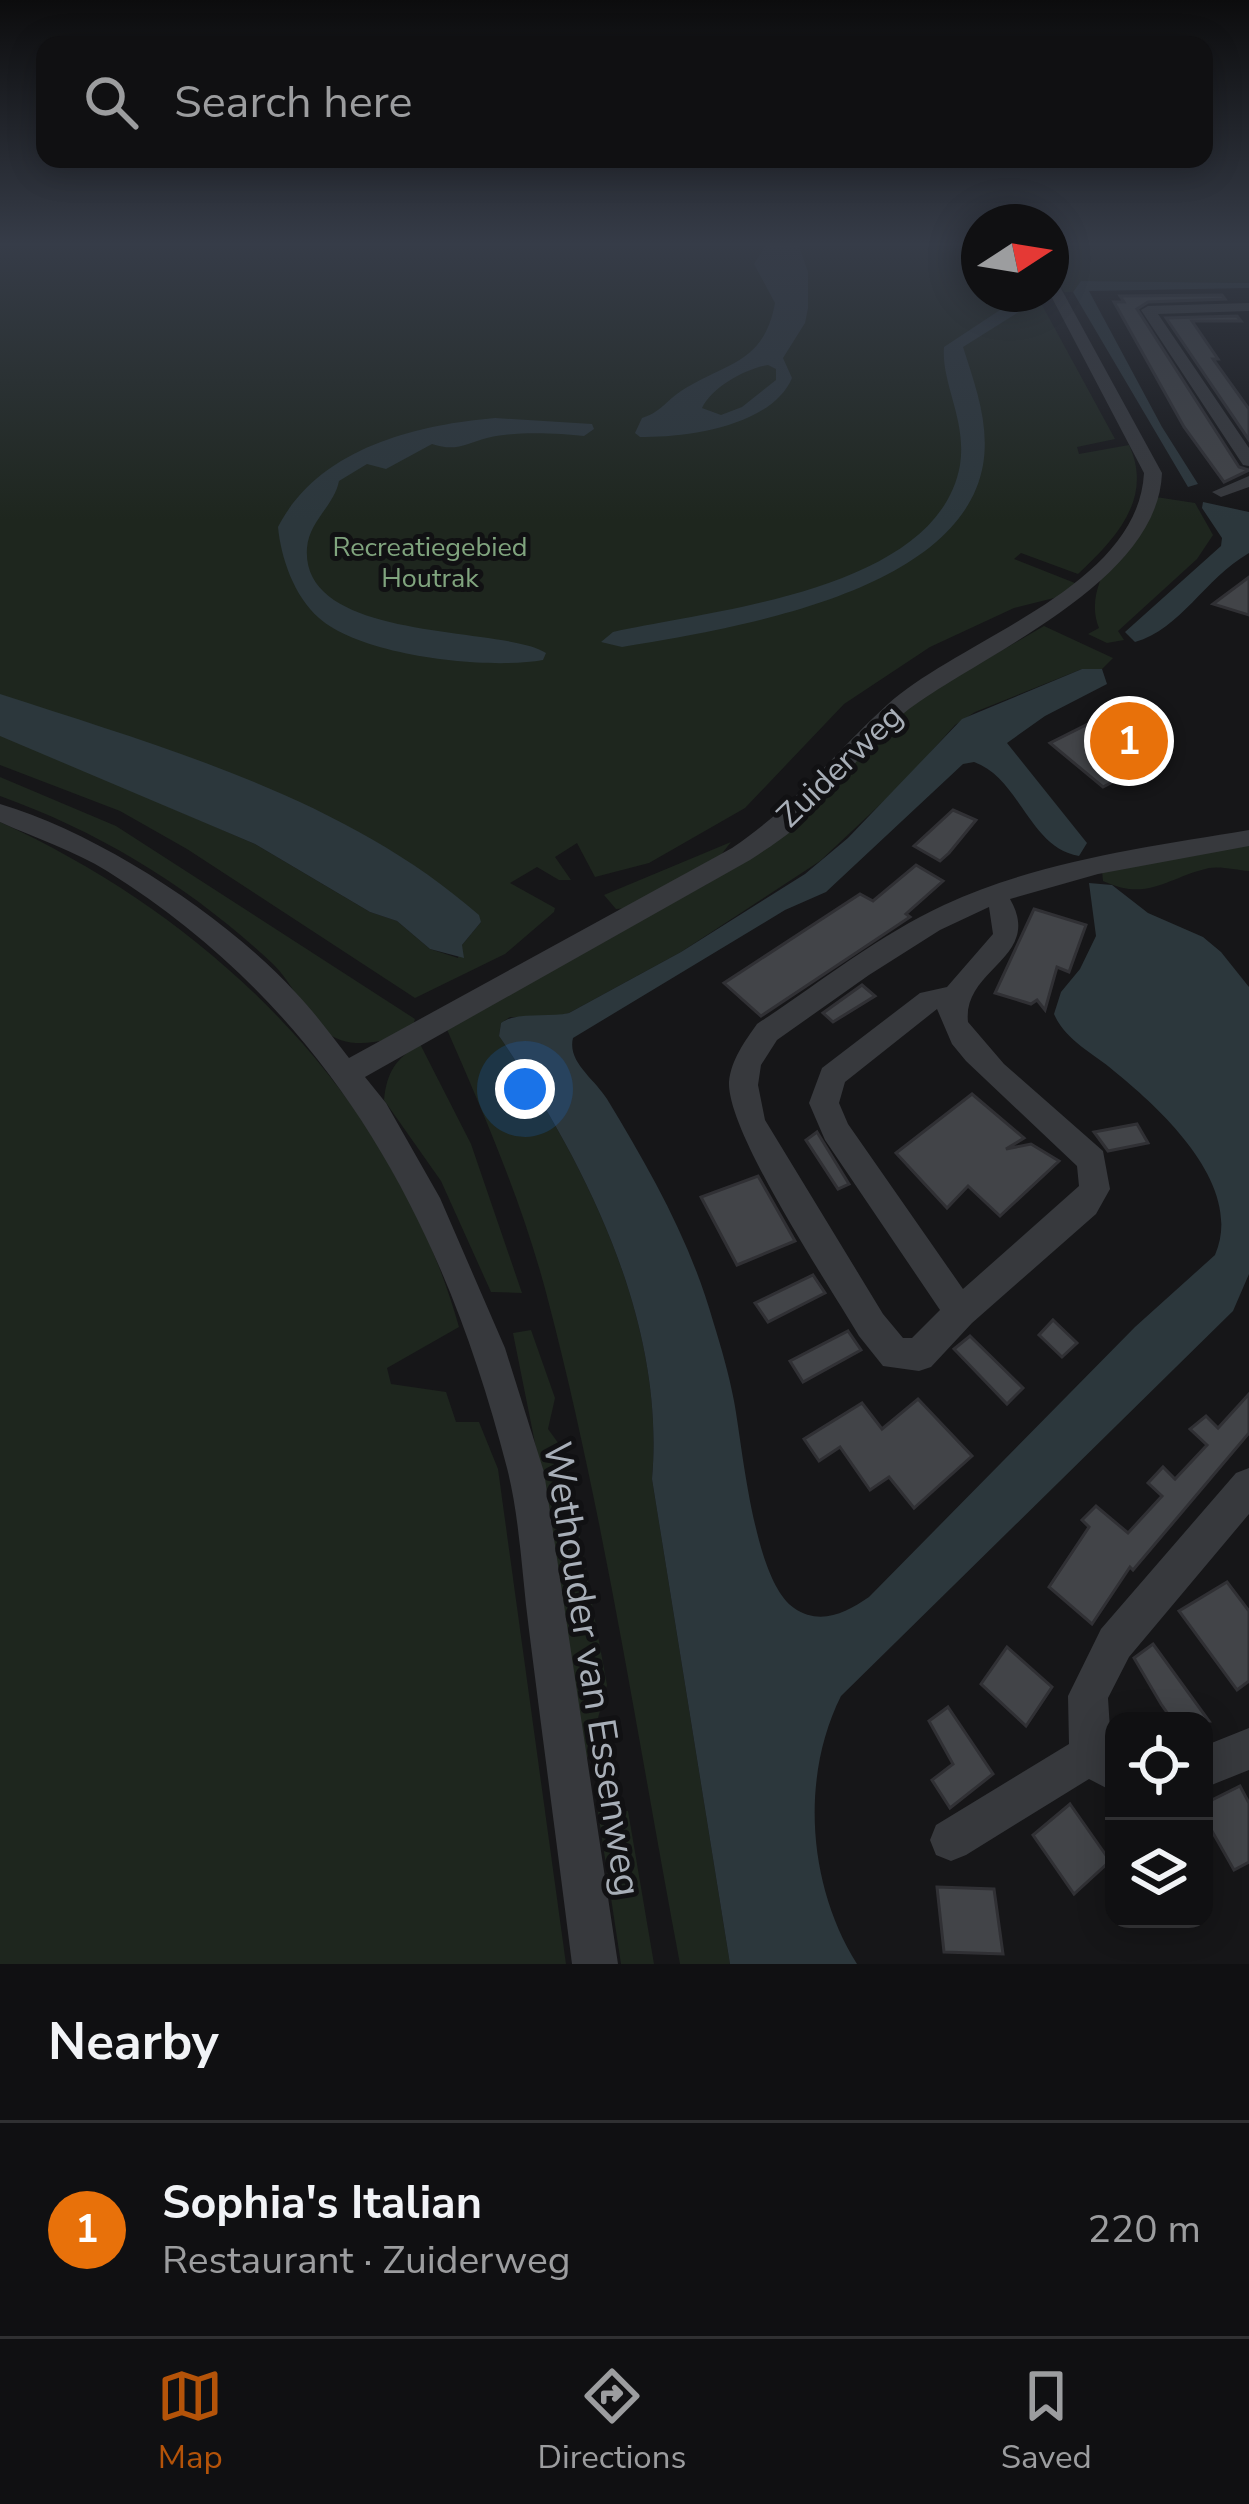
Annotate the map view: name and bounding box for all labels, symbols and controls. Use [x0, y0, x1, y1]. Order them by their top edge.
search box [36, 36, 1213, 168]
icon: search [78, 69, 144, 135]
text: Search here [174, 72, 413, 133]
north arrow [961, 204, 1069, 312]
park label: Recreatiegebied Houtrak [332, 529, 528, 597]
street label: Zuiderweg [767, 694, 913, 838]
pin: 1 [1090, 696, 1168, 786]
your location [495, 1059, 555, 1119]
street label: Wethouder van Essenweg [530, 1438, 654, 1900]
map controls [1105, 1712, 1213, 1928]
button: locate [1105, 1712, 1213, 1820]
button: layers [1105, 1820, 1213, 1928]
text: Nearby [48, 2007, 219, 2077]
text: Sophia's Italian [162, 2173, 482, 2234]
text: 1 [75, 2203, 99, 2256]
text: 220 m [1087, 2203, 1201, 2256]
text: Restaurant · Zuiderweg [162, 2234, 571, 2287]
tab: Map [157, 2363, 223, 2480]
tab: Directions [538, 2363, 686, 2480]
tab: Saved [1001, 2363, 1092, 2480]

